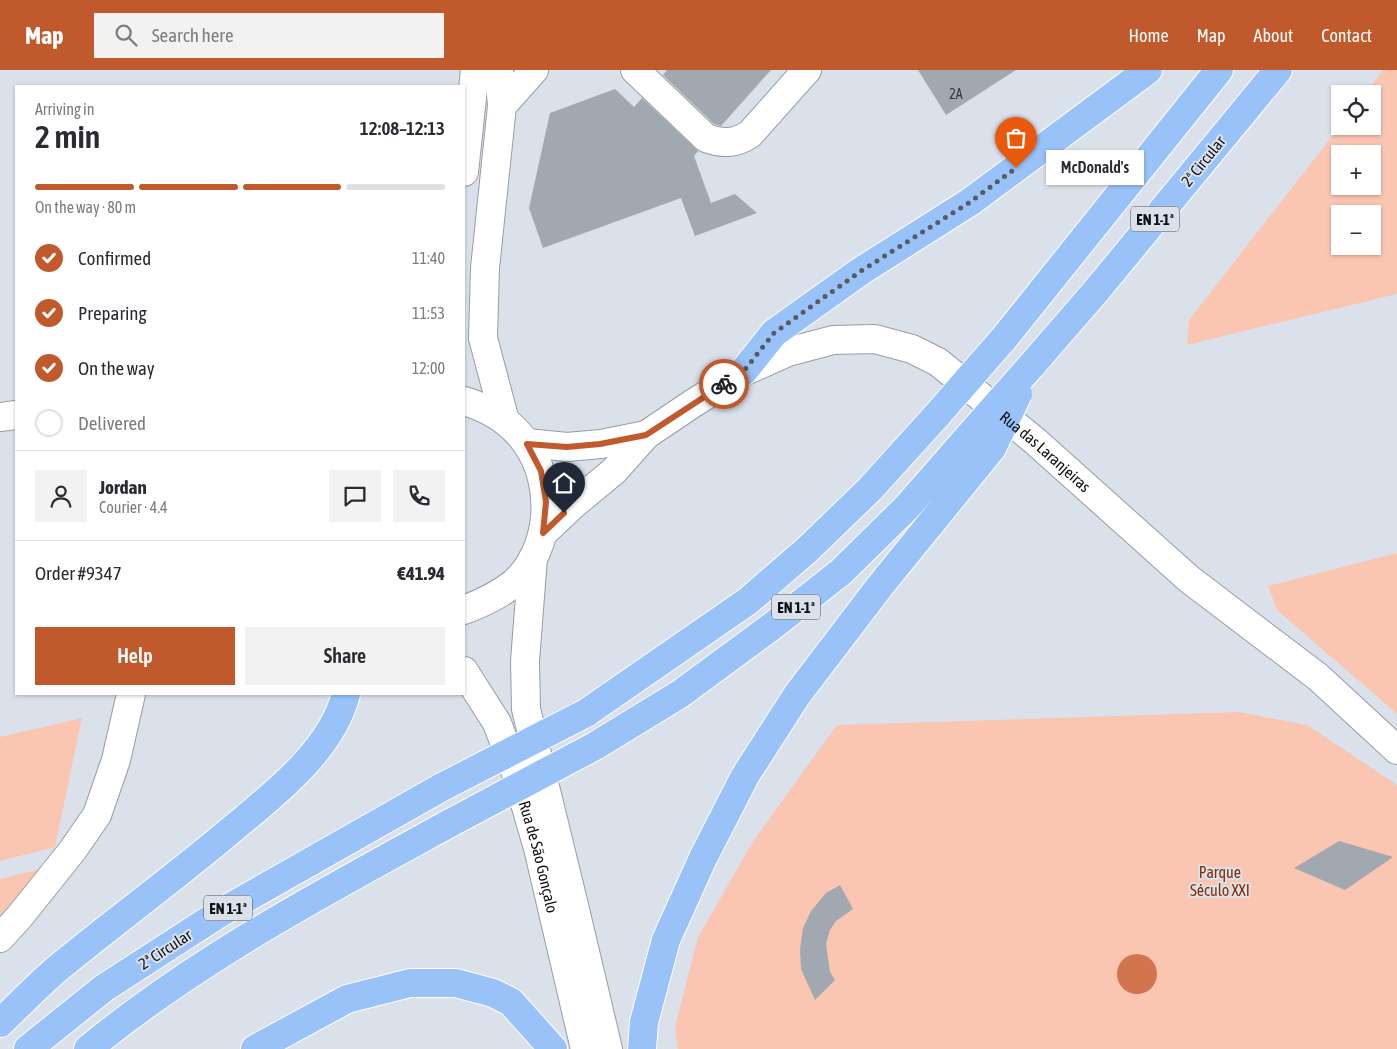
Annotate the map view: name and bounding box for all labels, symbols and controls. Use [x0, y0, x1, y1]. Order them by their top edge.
search box [94, 13, 444, 58]
icon: search [112, 21, 140, 49]
text: Map [25, 22, 64, 49]
text: Search here [152, 24, 234, 46]
text: Home [1129, 25, 1169, 46]
text: Map [1197, 25, 1226, 46]
text: About [1254, 25, 1293, 46]
text: Contact [1321, 25, 1372, 46]
map controls [1331, 85, 1381, 255]
button: locate [1331, 85, 1381, 135]
house number: 2A [949, 86, 963, 102]
text: Arriving in [35, 100, 95, 118]
text: 12:08–12:13 [360, 117, 445, 139]
pin [995, 117, 1037, 168]
text: 2 min [35, 118, 100, 155]
icon: bag [1002, 124, 1030, 152]
street label: 2ª Circular [1177, 132, 1229, 190]
button: + [1331, 145, 1381, 195]
callout: McDonald's [1046, 150, 1144, 186]
text: McDonald's [1061, 158, 1129, 176]
text: On the way · 80 m [35, 198, 136, 216]
button: − [1331, 205, 1381, 255]
road number: EN 1-1ª [1131, 206, 1179, 232]
icon: check [35, 244, 63, 272]
text: Confirmed [78, 247, 151, 269]
text: 11:40 [412, 249, 445, 267]
icon: check [35, 299, 63, 327]
text: Preparing [78, 302, 147, 324]
text: 11:53 [412, 304, 445, 322]
icon: check [35, 354, 63, 382]
text: On the way [78, 357, 155, 379]
text: 12:00 [412, 359, 445, 377]
courier [699, 359, 749, 409]
icon: bike [710, 370, 738, 398]
street label: Rua das Laranjeiras [997, 407, 1095, 496]
text: Delivered [78, 412, 146, 434]
pin [543, 462, 585, 513]
icon: home [550, 469, 578, 497]
button: person [35, 470, 87, 522]
button: chat [329, 470, 381, 522]
button: phone [393, 470, 445, 522]
text: Jordan [99, 476, 147, 498]
text: Courier · 4.4 [99, 498, 168, 516]
text: Order #9347 [35, 562, 122, 584]
text: €41.94 [397, 562, 445, 584]
road number: EN 1-1ª [772, 594, 820, 620]
button: Help [35, 627, 235, 685]
button: Share [245, 627, 445, 685]
street label: Rua de São Gonçalo [516, 799, 562, 915]
park label: Parque Século XXI [1190, 863, 1250, 899]
road number: EN 1-1ª [204, 896, 252, 920]
street label: 2ª Circular [135, 925, 195, 973]

